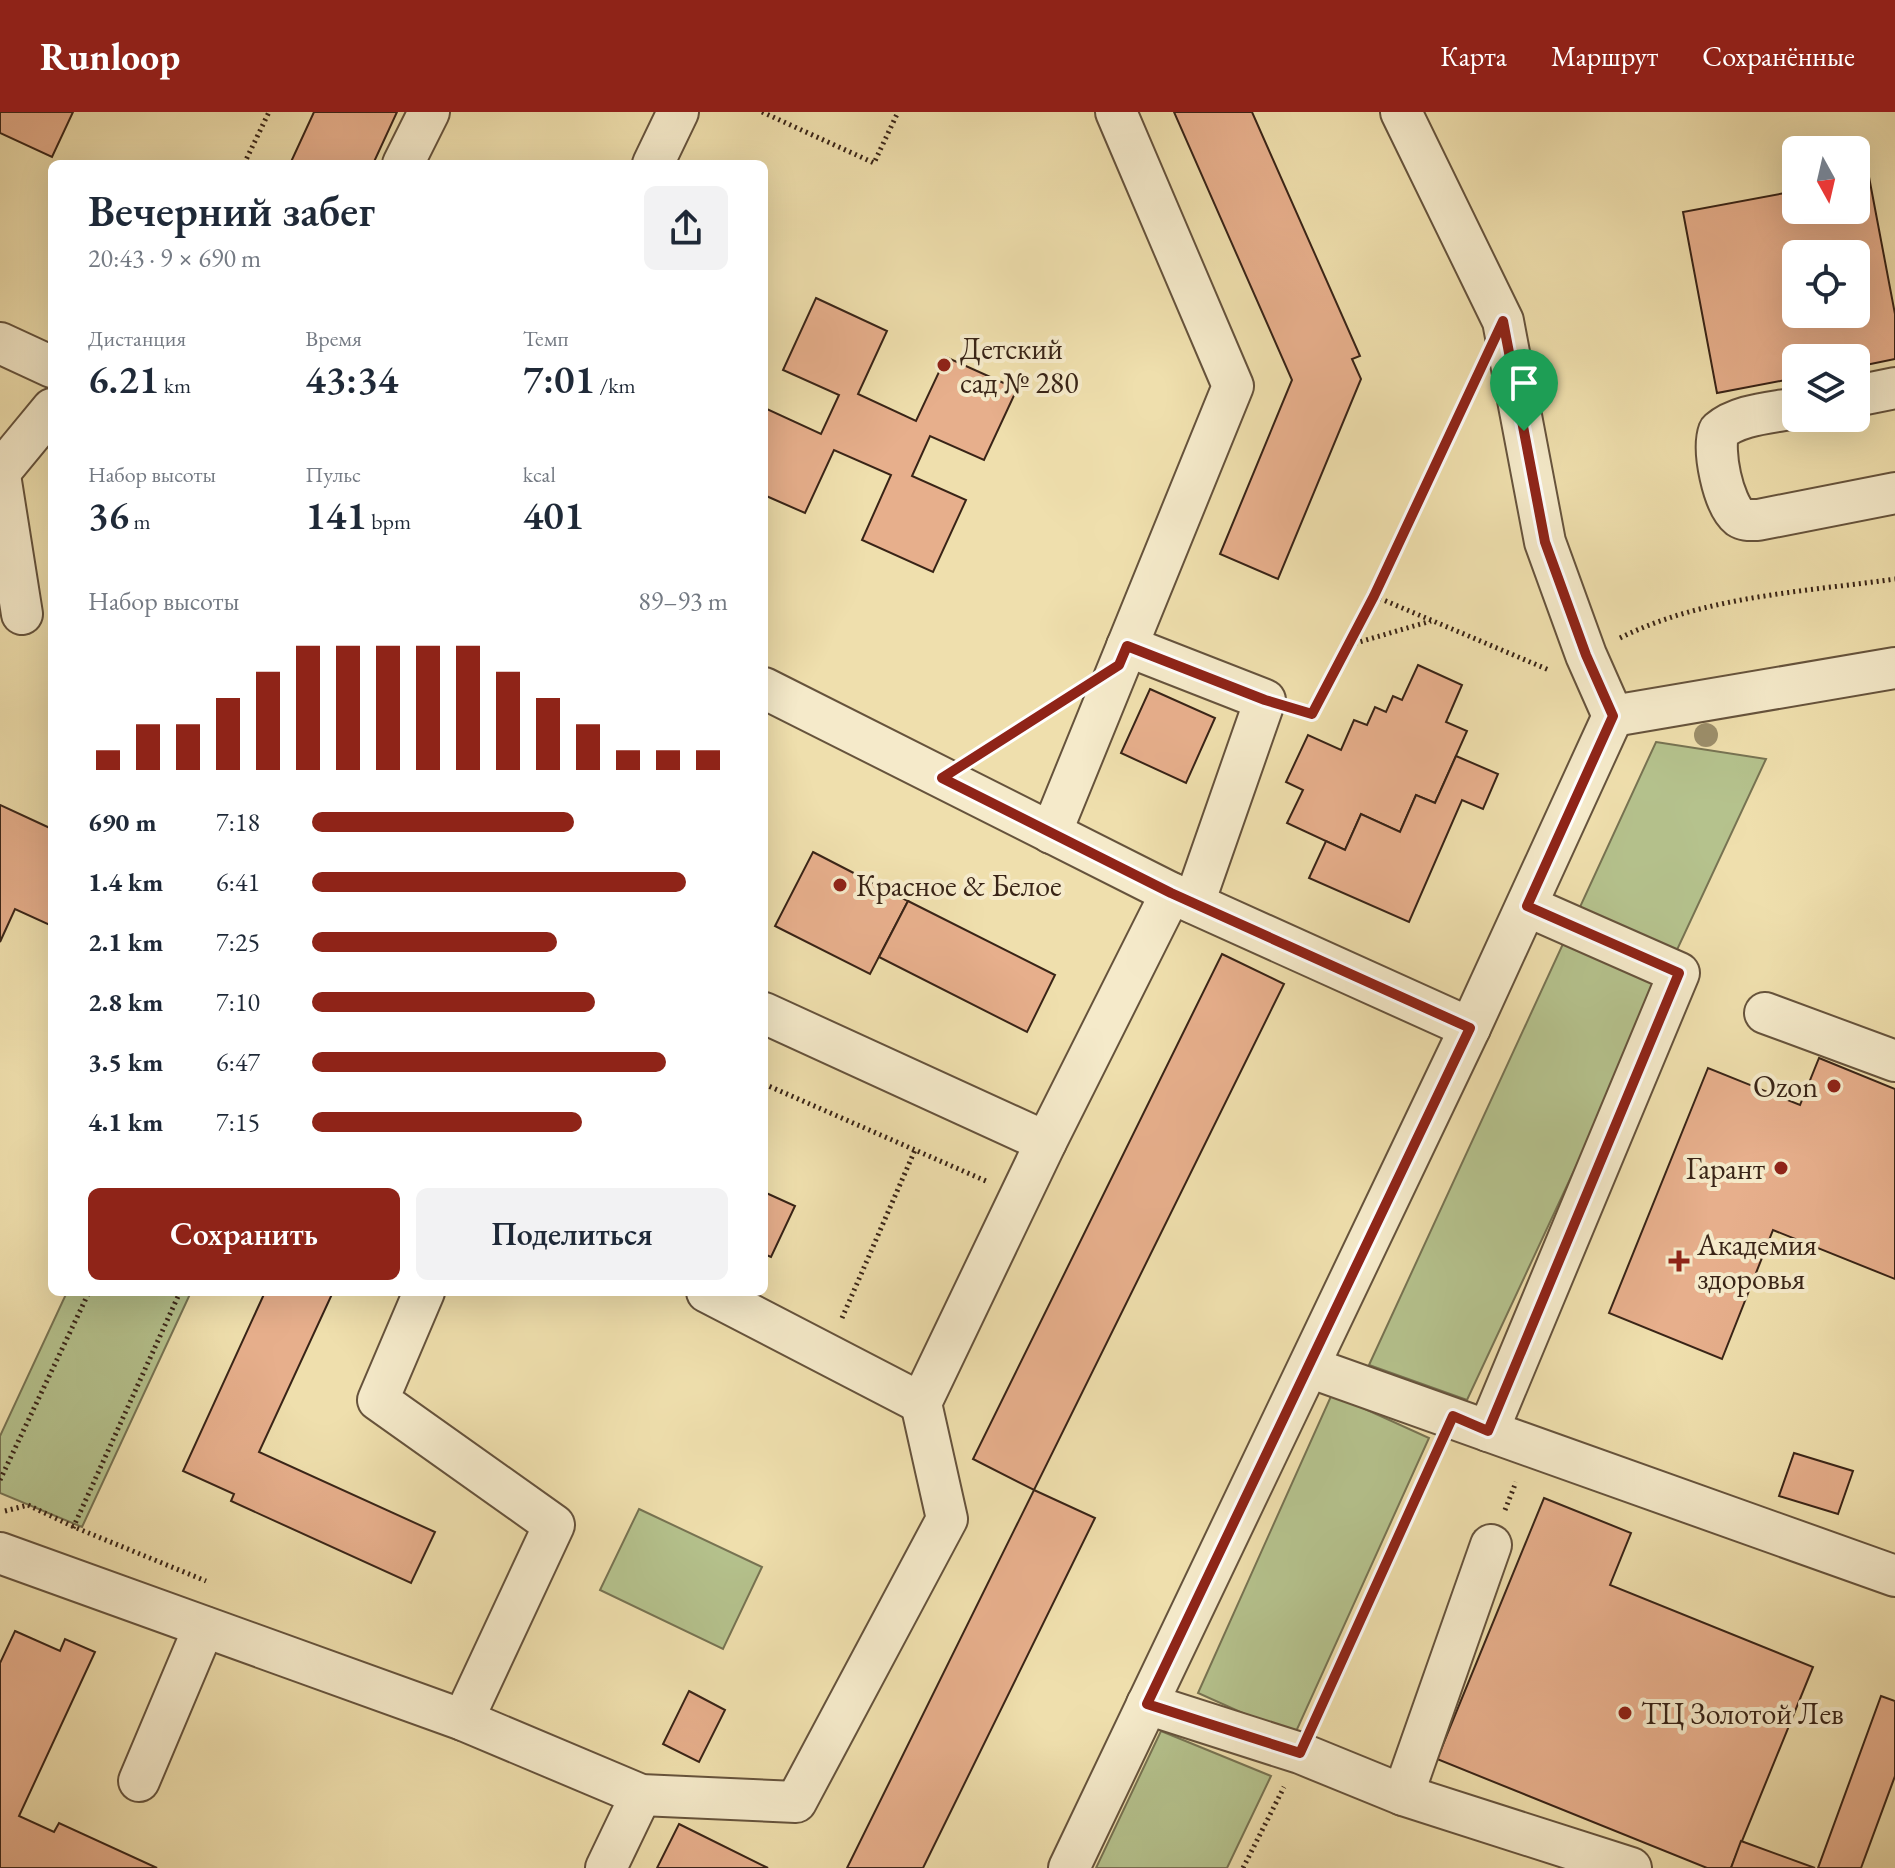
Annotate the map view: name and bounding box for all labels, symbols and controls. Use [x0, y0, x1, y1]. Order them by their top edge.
text: Runloop [40, 32, 180, 81]
text: Карта [1440, 38, 1507, 74]
text: Маршрут [1551, 38, 1658, 74]
text: Сохранённые [1702, 38, 1855, 74]
north arrow [1782, 136, 1870, 224]
map controls [1782, 136, 1870, 432]
text: Вечерний забег [88, 182, 375, 239]
button: share [644, 186, 728, 270]
button: locate [1782, 240, 1870, 328]
text: 20:43 · 9 × 690 m [88, 241, 261, 275]
text: Дистанция [88, 324, 186, 353]
text: Время [305, 324, 362, 353]
text: Темп [523, 324, 568, 353]
place label: Детский сад № 280 [960, 329, 1079, 402]
button: layers [1782, 344, 1870, 432]
pin [1490, 349, 1558, 431]
text: 6.21 [88, 353, 159, 405]
text: 43:34 [305, 353, 398, 405]
text: 7:01 [523, 353, 595, 405]
marker: Детский сад № 280 [935, 356, 953, 374]
icon: arrive [1502, 361, 1546, 405]
text: km [159, 371, 191, 400]
text: /km [595, 371, 636, 400]
text: Набор высоты [88, 460, 216, 489]
text: Пульс [305, 460, 361, 489]
text: kcal [523, 460, 556, 489]
text: 36 [88, 489, 129, 541]
text: 141 [305, 489, 367, 541]
text: 401 [523, 489, 584, 541]
text: m [129, 507, 151, 536]
text: bpm [367, 507, 411, 536]
text: Набор высоты [88, 584, 239, 618]
text: 89–93 m [638, 584, 728, 618]
text: 690 m [88, 805, 156, 839]
text: 7:18 [216, 805, 260, 839]
text: 1.4 km [88, 865, 163, 899]
text: 6:41 [216, 865, 260, 899]
place label: Красное & Белое [856, 866, 1062, 905]
marker: Красное & Белое [831, 876, 849, 894]
text: 2.1 km [88, 925, 163, 959]
text: 7:25 [216, 925, 260, 959]
text: 2.8 km [88, 985, 163, 1019]
text: 7:10 [216, 985, 260, 1019]
text: 3.5 km [88, 1045, 163, 1079]
text: 6:47 [216, 1045, 260, 1079]
place label: Ozon [1753, 1067, 1818, 1106]
marker: Ozon [1825, 1077, 1843, 1095]
text: 4.1 km [88, 1105, 163, 1139]
text: 7:15 [216, 1105, 260, 1139]
place label: Гарант [1686, 1149, 1765, 1188]
marker: Гарант [1772, 1159, 1790, 1177]
button: Сохранить [88, 1188, 400, 1280]
button: Поделиться [416, 1188, 728, 1280]
place label: Академия здоровья [1696, 1225, 1817, 1298]
marker: Академия здоровья [1668, 1250, 1690, 1272]
place label: ТЦ Золотой Лев [1641, 1694, 1844, 1733]
marker: ТЦ Золотой Лев [1616, 1704, 1634, 1722]

